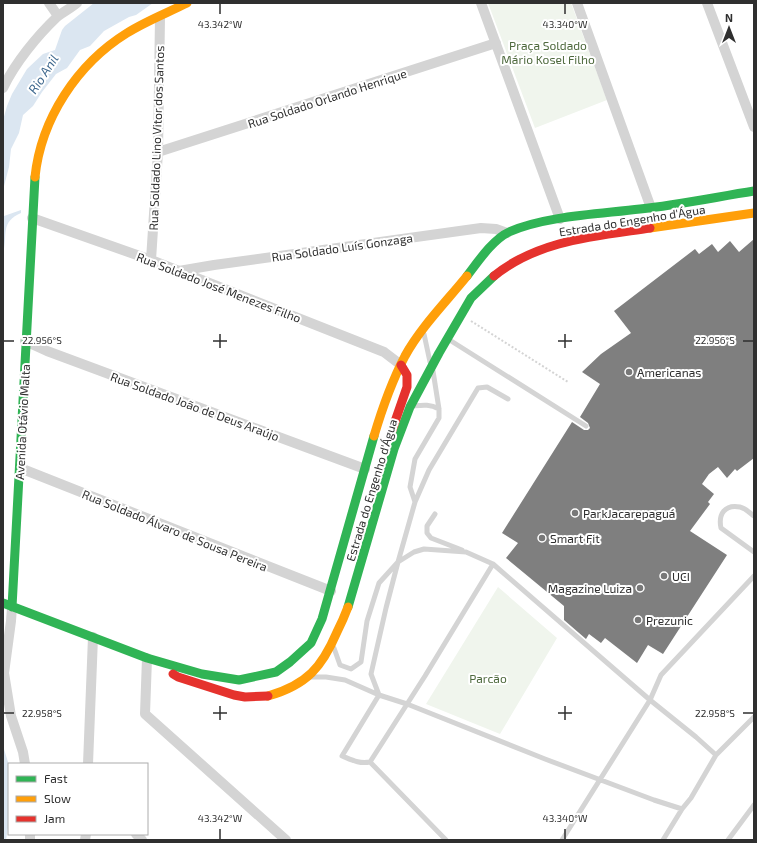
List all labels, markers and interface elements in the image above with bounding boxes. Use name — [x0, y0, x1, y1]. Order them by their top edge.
north arrow — [709, 8, 749, 48]
text: N — [725, 11, 733, 24]
text: 43.342°W — [198, 18, 243, 30]
text: 43.340°W — [543, 18, 588, 30]
park label: Praça Soldado Mário Kosel Filho — [501, 38, 595, 66]
street label: Rua Soldado Lino Vitor dos Santos — [146, 45, 166, 231]
water label: Rio Anil — [24, 51, 62, 97]
street label: Rua Soldado Orlando Henrique — [246, 66, 408, 130]
street label: Estrada do Engenho d'Água — [558, 202, 706, 238]
street label: Rua Soldado Luís Gonzaga — [270, 230, 414, 264]
street label: Rua Soldado José Menezes Filho — [135, 249, 303, 325]
text: 22.956°S — [22, 334, 62, 346]
text: 22.956°S — [695, 334, 735, 346]
street label: Avenida Otávio Malta — [12, 364, 32, 480]
place label: Americanas — [637, 365, 701, 379]
marker: Americanas — [624, 367, 634, 377]
street label: Rua Soldado João de Deus Araújo — [108, 369, 281, 444]
street label: Estrada do Engenho d'Água — [343, 417, 399, 563]
street label: Rua Soldado Álvaro de Sousa Pereira — [80, 486, 270, 574]
place label: ParkJacarepaguá — [583, 506, 675, 520]
marker: ParkJacarepaguá — [570, 508, 580, 518]
place label: Smart Fit — [550, 531, 600, 545]
marker: Smart Fit — [537, 533, 547, 543]
place label: UCI — [672, 569, 690, 583]
marker: UCI — [659, 571, 669, 581]
place label: Magazine Luiza — [548, 581, 632, 595]
marker: Magazine Luiza — [635, 583, 645, 593]
place label: Prezunic — [646, 613, 693, 627]
marker: Prezunic — [633, 615, 643, 625]
park label: Parcão — [469, 671, 507, 685]
text: 22.958°S — [22, 707, 62, 719]
text: 22.958°S — [695, 707, 735, 719]
legend — [8, 763, 148, 835]
text: Fast — [44, 771, 68, 785]
text: Slow — [44, 791, 71, 805]
text: Jam — [44, 811, 65, 825]
text: 43.342°W — [198, 812, 243, 824]
text: 43.340°W — [543, 812, 588, 824]

